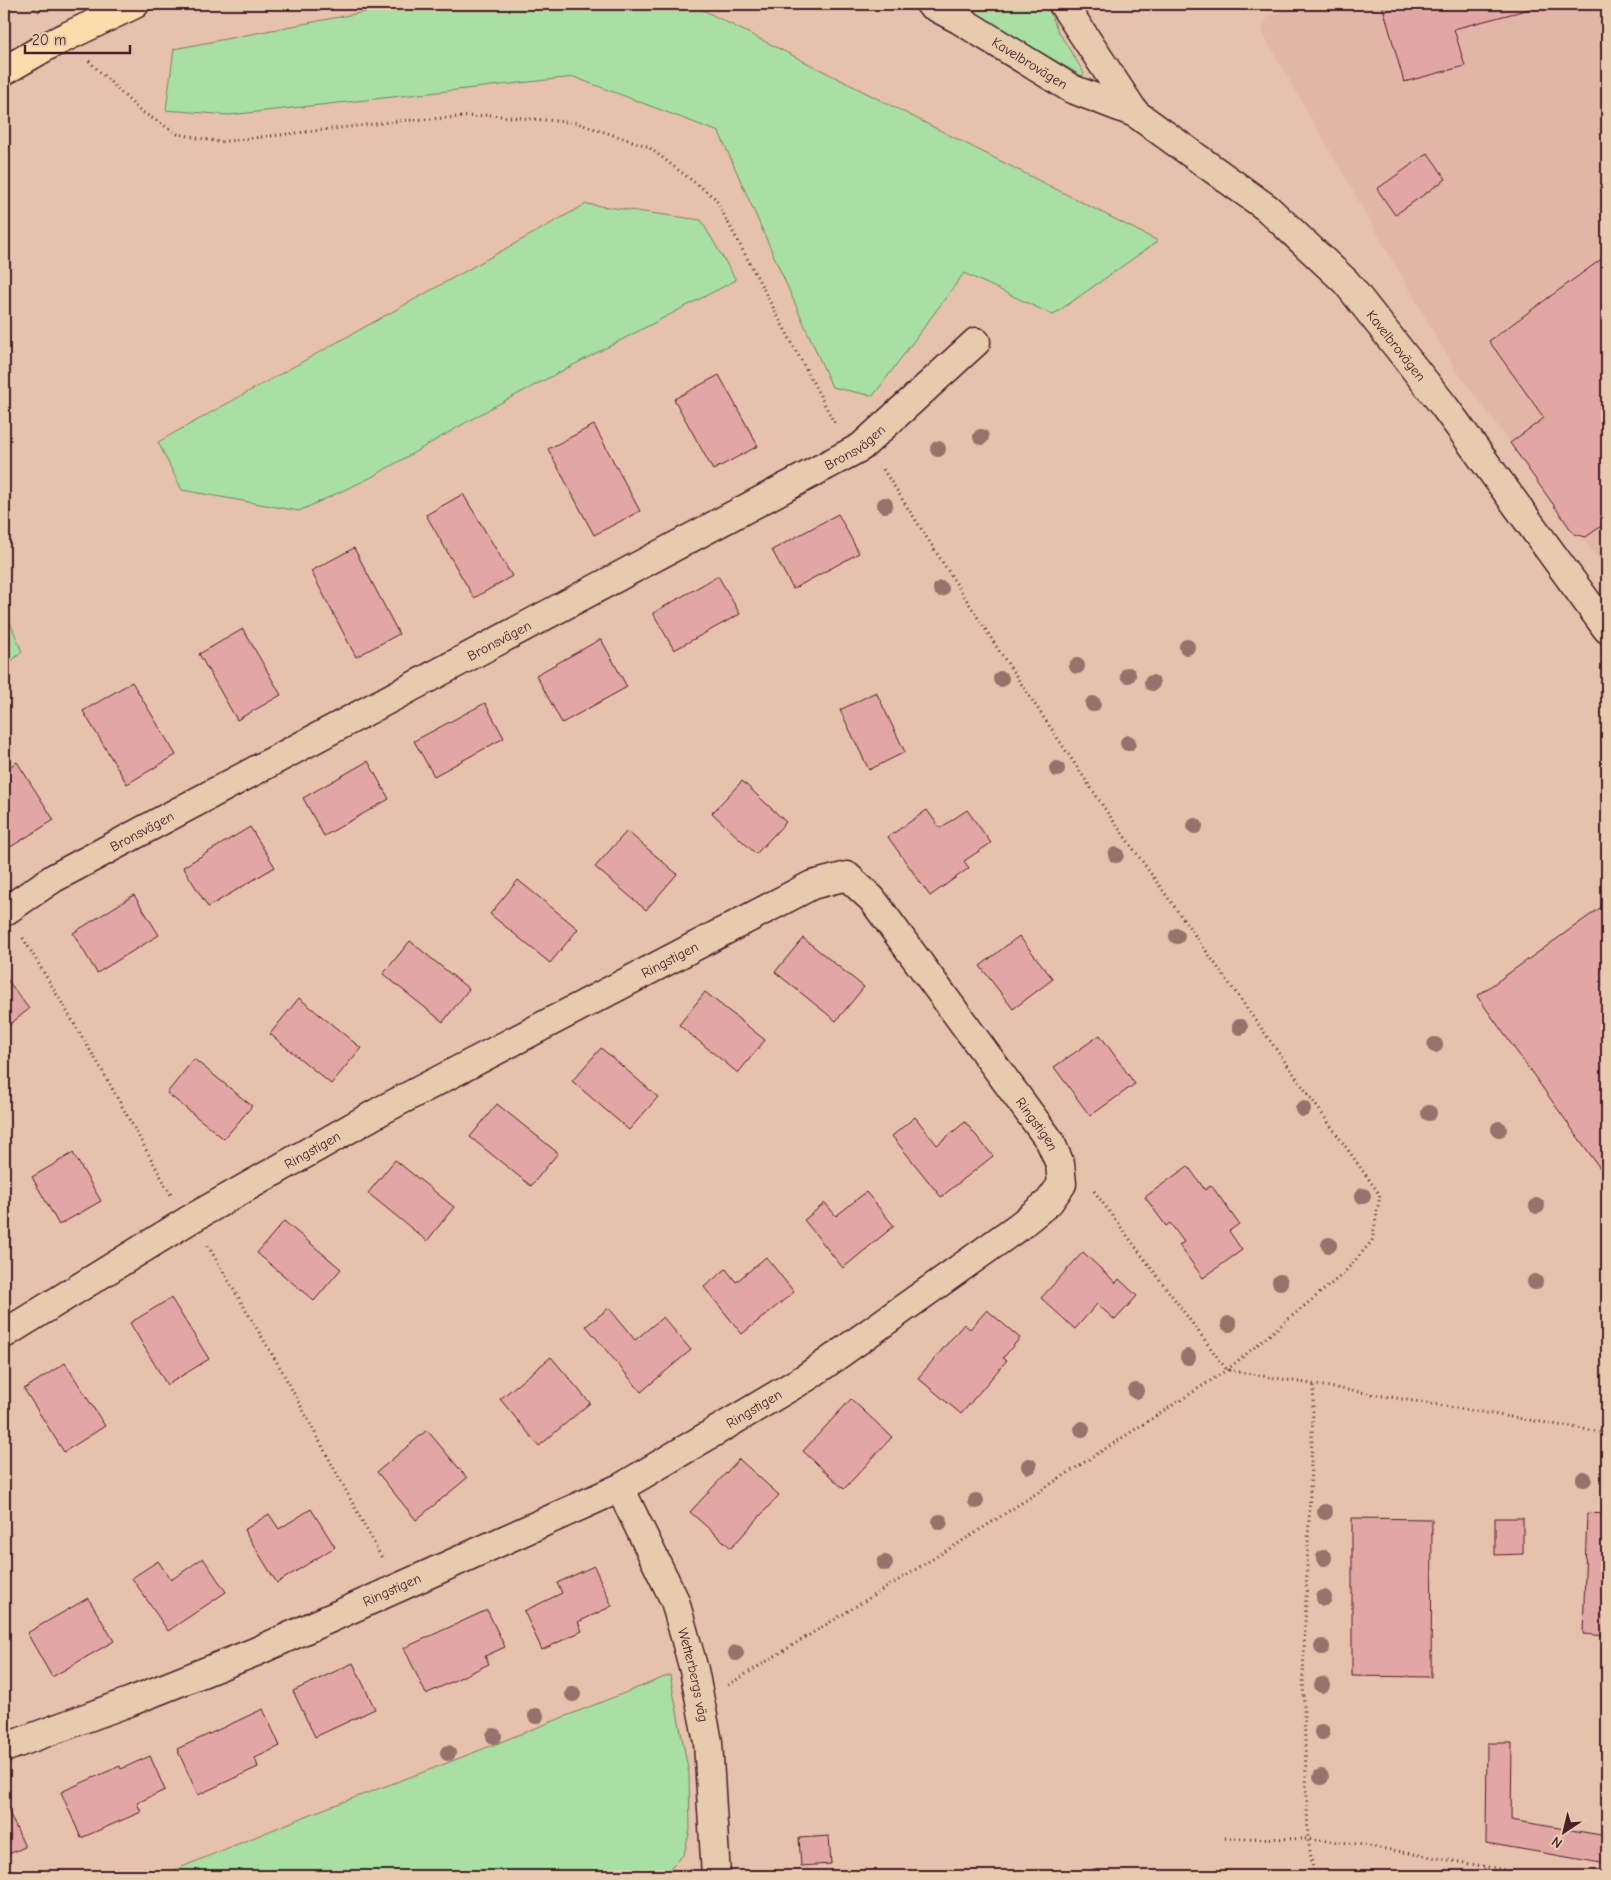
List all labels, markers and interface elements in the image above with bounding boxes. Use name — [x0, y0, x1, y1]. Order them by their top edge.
scale bar — [25, 22, 130, 54]
text: 20 m — [32, 31, 66, 49]
street label: Kavelbrovägen — [989, 33, 1071, 93]
street label: Kavelbrovägen — [1363, 307, 1430, 385]
street label: Bronsvägen — [821, 421, 889, 474]
street label: Bronsvägen — [464, 616, 534, 664]
street label: Bronsvägen — [107, 807, 177, 855]
street label: Ringstigen — [638, 938, 701, 981]
street label: Ringstigen — [1012, 1094, 1062, 1153]
street label: Ringstigen — [281, 1127, 343, 1173]
street label: Ringstigen — [723, 1386, 785, 1432]
street label: Ringstigen — [360, 1570, 424, 1610]
street label: Wetterbergs väg — [674, 1626, 712, 1724]
north arrow — [1538, 1808, 1588, 1858]
text: N — [1548, 1833, 1565, 1852]

